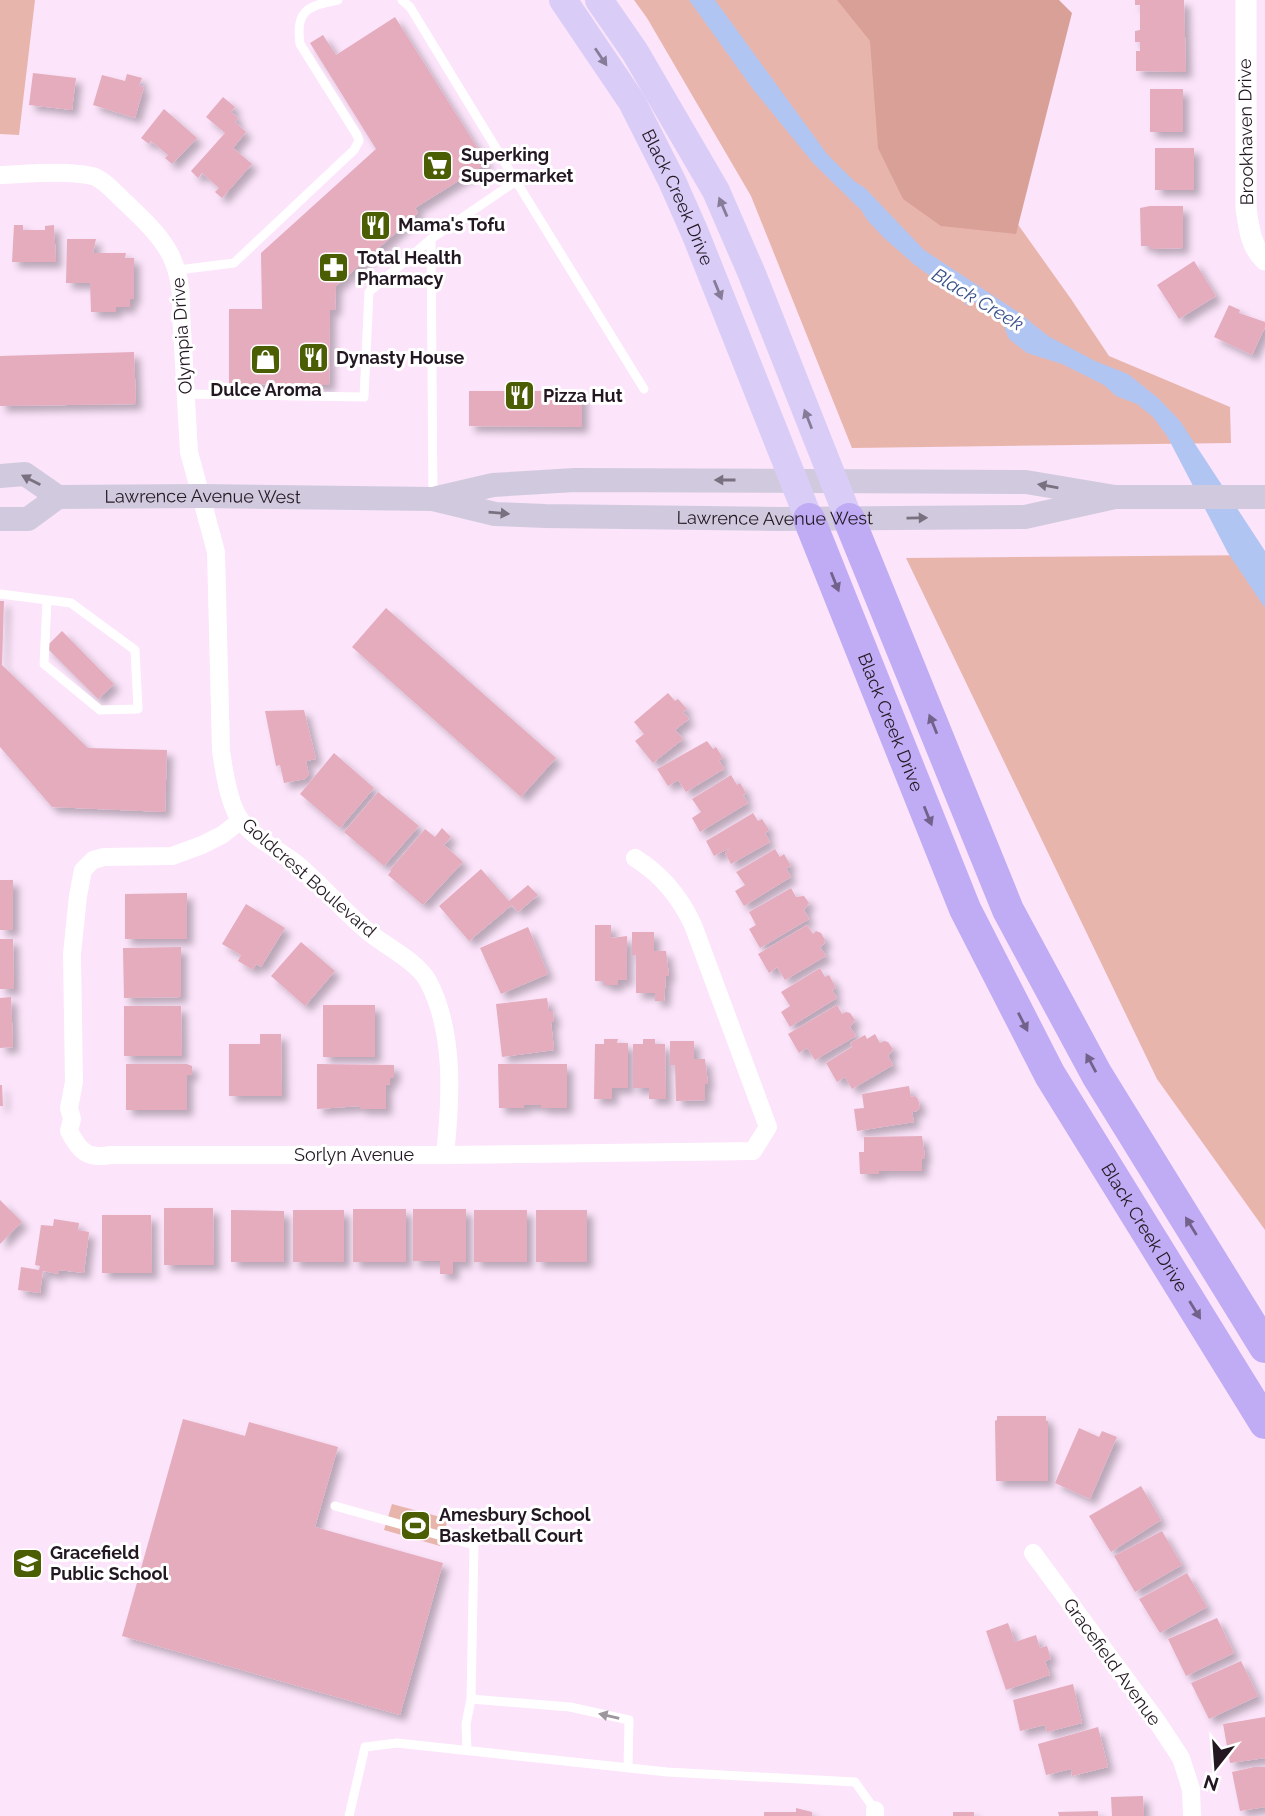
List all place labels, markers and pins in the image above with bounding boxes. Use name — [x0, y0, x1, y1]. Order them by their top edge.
place label: Superking Supermarket — [461, 144, 574, 186]
supermarket icon: Superking Supermarket — [421, 148, 455, 182]
restaurant icon: Mama's Tofu — [358, 208, 392, 242]
place label: Mama's Tofu — [398, 214, 505, 235]
place label: Total Health Pharmacy — [357, 247, 462, 289]
pharmacy icon: Total Health Pharmacy — [317, 251, 351, 285]
restaurant icon: Dynasty House — [296, 341, 330, 375]
shop icon: Dulce Aroma — [249, 343, 283, 377]
place label: Dynasty House — [336, 347, 465, 368]
place label: Dulce Aroma — [210, 379, 322, 400]
restaurant icon: Pizza Hut — [503, 379, 537, 413]
place label: Pizza Hut — [543, 385, 623, 406]
place label: Amesbury School Basketball Court — [439, 1504, 591, 1546]
sports icon: Amesbury School Basketball Court — [399, 1508, 433, 1542]
place label: Gracefield Public School — [50, 1542, 168, 1584]
school or university icon: Gracefield Public School — [10, 1546, 44, 1580]

